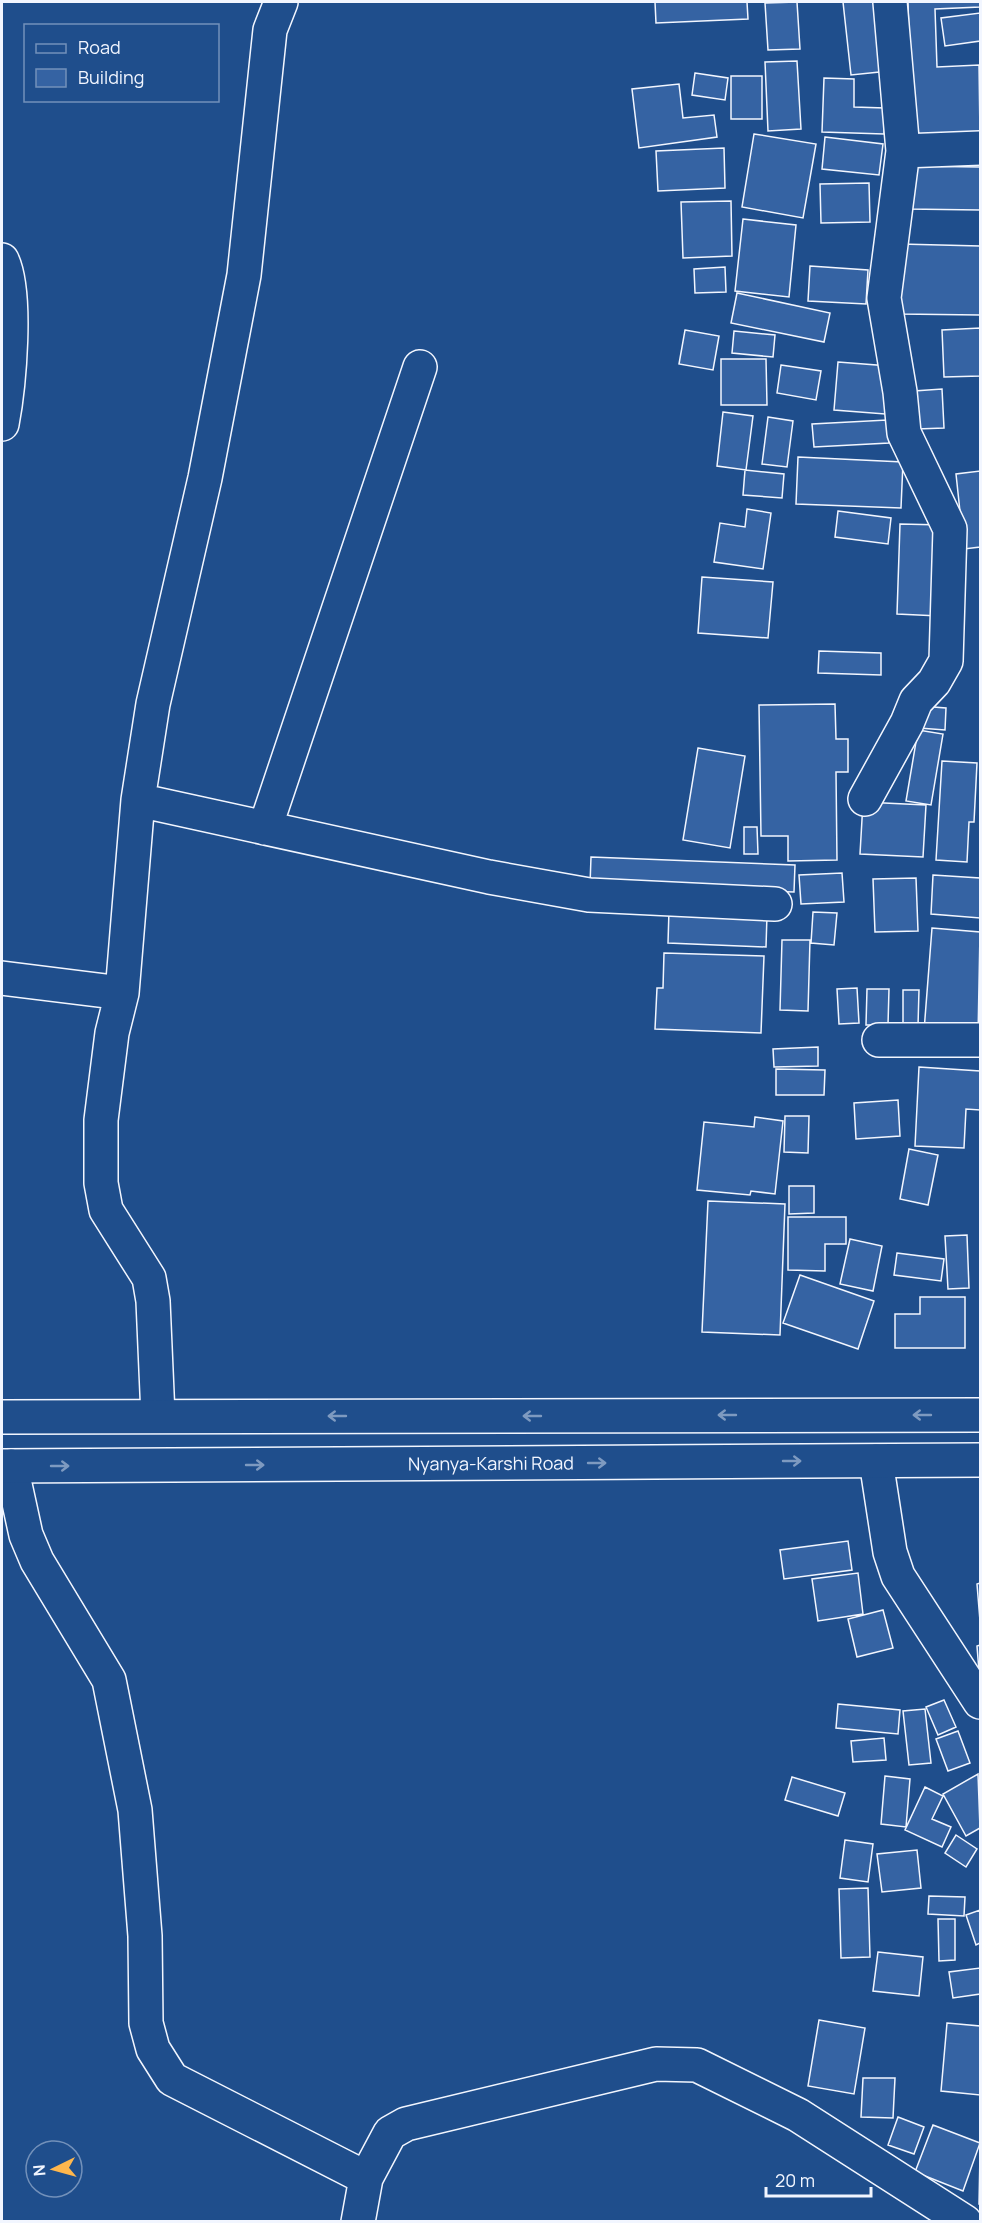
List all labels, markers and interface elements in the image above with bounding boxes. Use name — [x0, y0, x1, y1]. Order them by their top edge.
legend — [24, 24, 219, 102]
text: Road — [78, 35, 121, 59]
text: Building — [78, 65, 144, 89]
one-way arrow — [718, 1409, 738, 1421]
one-way arrow — [913, 1409, 933, 1421]
one-way arrow — [328, 1410, 348, 1422]
one-way arrow — [523, 1410, 543, 1422]
street label: Nyanya-Karshi Road — [408, 1450, 574, 1476]
one-way arrow — [781, 1455, 801, 1467]
one-way arrow — [586, 1457, 606, 1468]
one-way arrow — [244, 1459, 264, 1471]
one-way arrow — [49, 1460, 69, 1472]
north arrow — [24, 2139, 84, 2199]
scale bar — [766, 2160, 871, 2198]
text: N — [28, 2164, 51, 2177]
text: 20 m — [775, 2168, 815, 2192]

